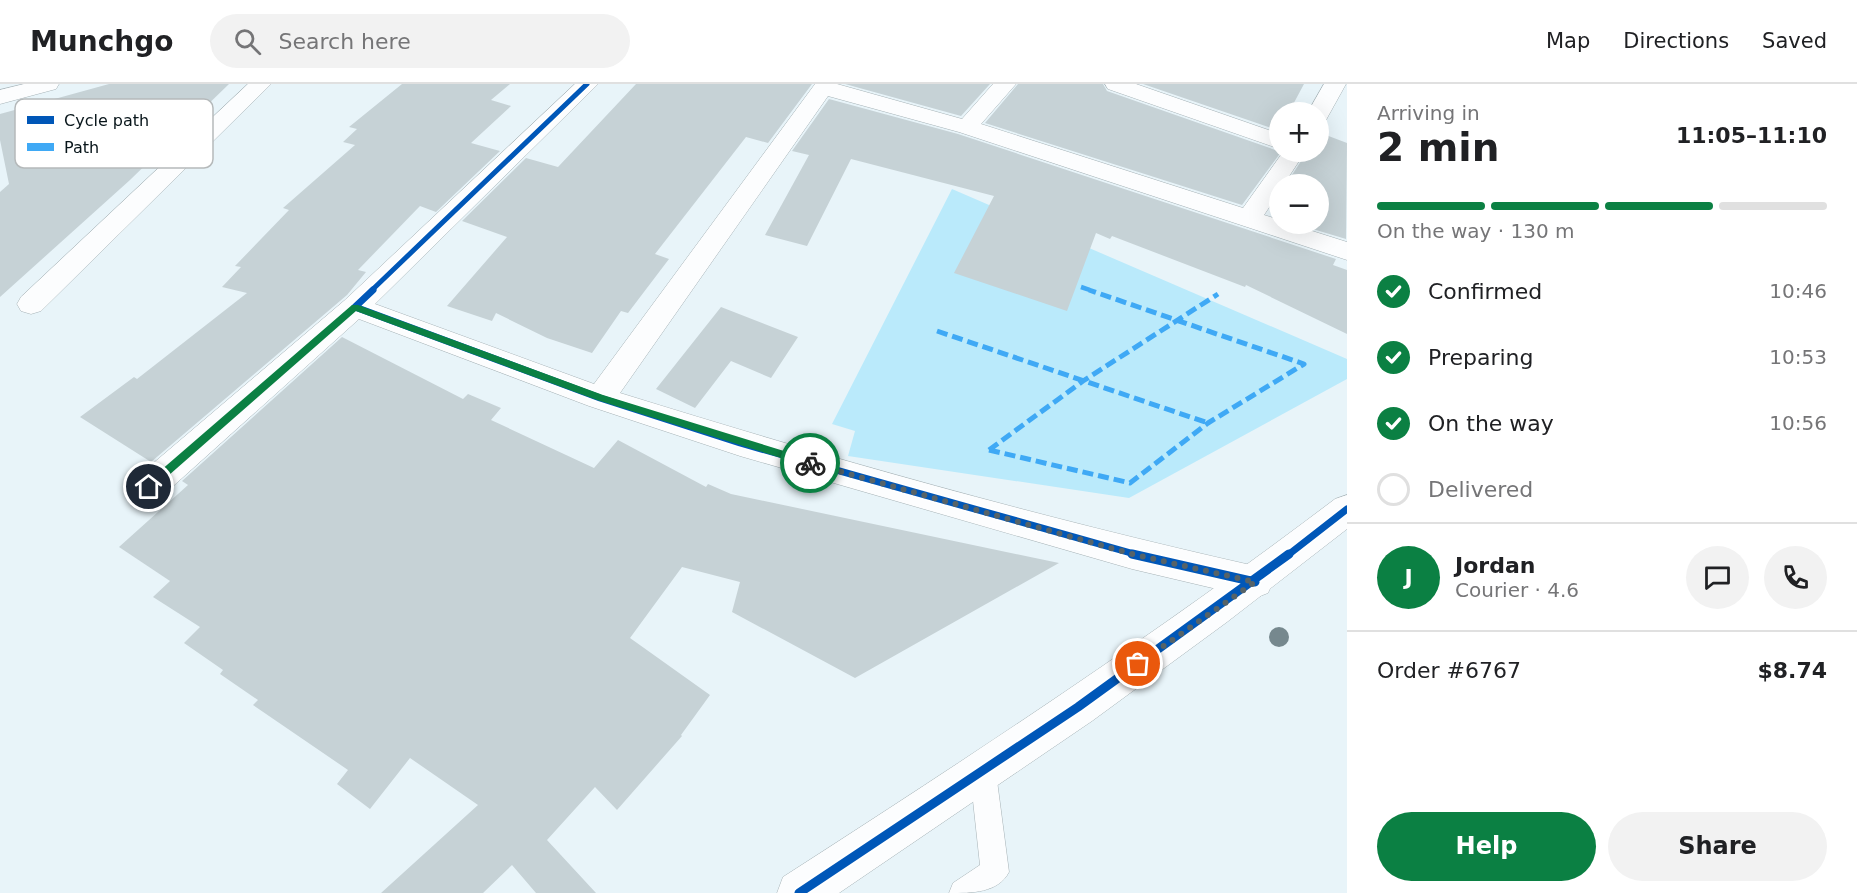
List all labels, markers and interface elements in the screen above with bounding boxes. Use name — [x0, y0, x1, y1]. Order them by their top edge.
search box — [210, 14, 630, 68]
text: Munchgo — [30, 25, 174, 58]
icon: search — [231, 25, 264, 58]
text: Search here — [279, 29, 411, 54]
text: Map — [1546, 29, 1590, 53]
text: Directions — [1623, 29, 1729, 53]
text: Saved — [1762, 29, 1827, 53]
legend — [15, 99, 213, 168]
text: Arriving in — [1377, 101, 1480, 125]
map controls — [1269, 102, 1329, 234]
button: + — [1269, 102, 1329, 162]
text: Cycle path — [64, 111, 149, 130]
text: 11:05–11:10 — [1676, 123, 1827, 148]
text: 2 min — [1377, 125, 1499, 170]
text: Path — [64, 138, 99, 157]
button: − — [1269, 174, 1329, 234]
text: On the way · 130 m — [1377, 219, 1575, 243]
icon: check — [1377, 275, 1410, 308]
text: Confirmed — [1428, 279, 1542, 304]
text: 10:46 — [1769, 279, 1827, 303]
icon: check — [1377, 341, 1410, 374]
text: Preparing — [1428, 345, 1534, 370]
text: 10:53 — [1769, 345, 1827, 369]
icon: check — [1377, 407, 1410, 440]
text: On the way — [1428, 411, 1554, 436]
text: 10:56 — [1769, 411, 1827, 435]
courier — [780, 433, 840, 493]
icon: bike — [794, 447, 827, 480]
pin — [123, 461, 174, 512]
icon: home — [132, 470, 165, 503]
text: Delivered — [1428, 477, 1533, 502]
button: chat — [1686, 546, 1749, 609]
button: phone — [1764, 546, 1827, 609]
text: Jordan — [1455, 553, 1535, 578]
text: J — [1404, 565, 1413, 590]
text: Courier · 4.6 — [1455, 578, 1579, 602]
pin — [1112, 638, 1163, 689]
icon: bag — [1121, 647, 1154, 680]
text: Order #6767 — [1377, 658, 1521, 683]
text: $8.74 — [1757, 658, 1827, 683]
button: Help — [1377, 812, 1596, 881]
button: Share — [1608, 812, 1827, 881]

